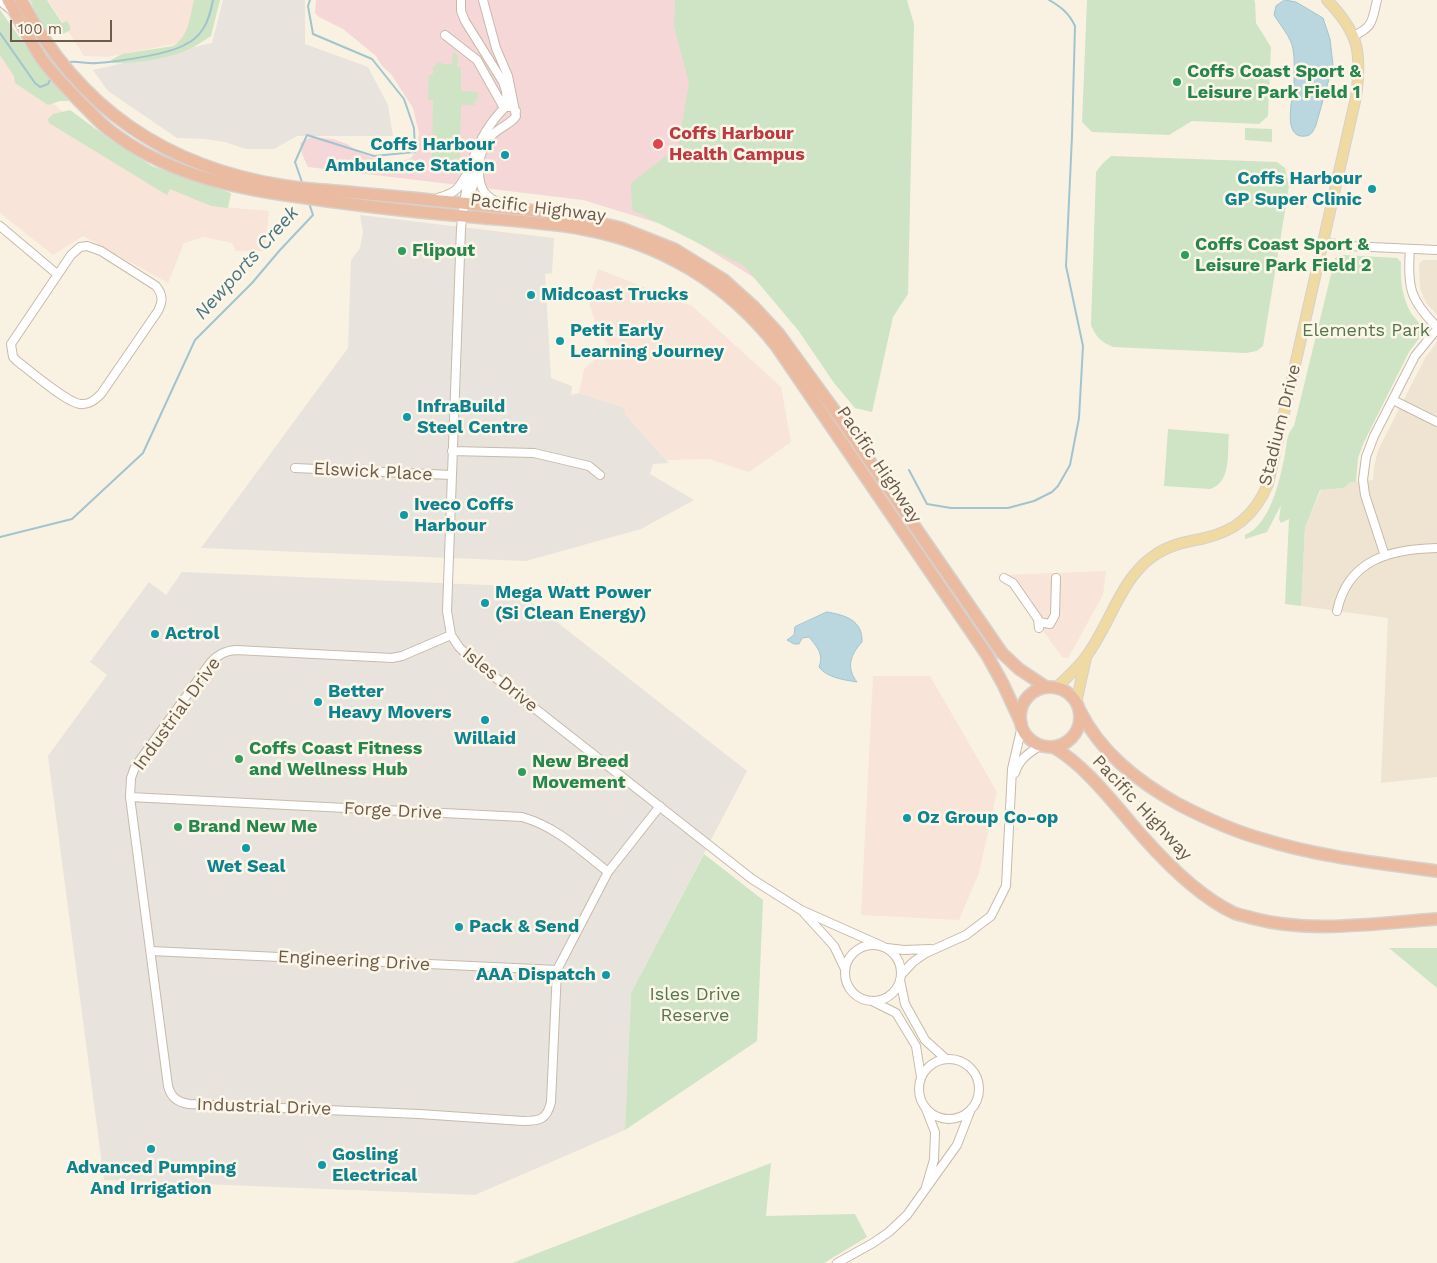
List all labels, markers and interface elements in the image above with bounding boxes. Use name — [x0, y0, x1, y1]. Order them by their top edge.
scale bar — [12, 10, 115, 42]
text: 100 m — [18, 20, 62, 38]
place label: Coffs Coast Sport & Leisure Park Field 1 — [1187, 61, 1361, 104]
marker: Coffs Coast Sport & Leisure Park Field 1 — [1171, 76, 1183, 88]
place label: Coffs Harbour Health Campus — [669, 123, 805, 166]
place label: Coffs Harbour Ambulance Station — [325, 134, 495, 176]
marker: Coffs Harbour Health Campus — [651, 137, 665, 151]
marker: Coffs Harbour Ambulance Station — [499, 149, 511, 161]
place label: Coffs Harbour GP Super Clinic — [1225, 168, 1362, 210]
marker: Coffs Harbour GP Super Clinic — [1366, 183, 1378, 195]
street label: Pacific Highway — [469, 189, 607, 227]
water label: Newports Creek — [190, 202, 304, 324]
place label: Coffs Coast Sport & Leisure Park Field 2 — [1195, 234, 1372, 276]
place label: Flipout — [412, 240, 475, 262]
marker: Flipout — [396, 245, 408, 257]
marker: Coffs Coast Sport & Leisure Park Field 2 — [1179, 249, 1191, 261]
place label: Midcoast Trucks — [541, 284, 688, 306]
marker: Midcoast Trucks — [525, 289, 537, 301]
place label: Petit Early Learning Journey — [570, 320, 724, 362]
park label: Elements Park — [1302, 320, 1430, 342]
marker: Petit Early Learning Journey — [554, 335, 566, 347]
street label: Stadium Drive — [1254, 362, 1306, 488]
place label: InfraBuild Steel Centre — [417, 396, 528, 438]
street label: Pacific Highway — [832, 402, 926, 528]
marker: InfraBuild Steel Centre — [401, 411, 413, 423]
street label: Elswick Place — [313, 458, 433, 486]
place label: Iveco Coffs Harbour — [414, 494, 513, 536]
marker: Iveco Coffs Harbour — [398, 509, 410, 521]
place label: Mega Watt Power (Si Clean Energy) — [495, 582, 651, 624]
marker: Mega Watt Power (Si Clean Energy) — [479, 597, 491, 609]
place label: Actrol — [165, 623, 219, 645]
marker: Actrol — [149, 628, 161, 640]
street label: Isles Drive — [458, 643, 542, 717]
street label: Industrial Drive — [129, 653, 225, 775]
place label: Better Heavy Movers — [328, 681, 452, 724]
marker: Better Heavy Movers — [312, 696, 324, 708]
marker: Willaid — [479, 714, 491, 726]
place label: Willaid — [454, 728, 516, 750]
place label: Coffs Coast Fitness and Wellness Hub — [249, 738, 422, 781]
place label: New Breed Movement — [532, 751, 629, 794]
street label: Pacific Highway — [1088, 751, 1196, 865]
marker: Coffs Coast Fitness and Wellness Hub — [233, 753, 245, 765]
marker: New Breed Movement — [516, 766, 528, 778]
street label: Forge Drive — [343, 798, 443, 824]
place label: Oz Group Co-op — [917, 807, 1058, 829]
marker: Oz Group Co-op — [901, 812, 913, 824]
place label: Brand New Me — [188, 816, 318, 838]
marker: Brand New Me — [172, 821, 184, 833]
marker: Wet Seal — [240, 842, 252, 854]
place label: Wet Seal — [207, 856, 285, 878]
place label: Pack & Send — [469, 916, 579, 938]
marker: Pack & Send — [453, 921, 465, 933]
street label: Engineering Drive — [277, 946, 431, 976]
place label: AAA Dispatch — [476, 964, 596, 986]
marker: AAA Dispatch — [600, 969, 612, 981]
park label: Isles Drive Reserve — [650, 984, 740, 1026]
street label: Industrial Drive — [196, 1094, 332, 1120]
marker: Advanced Pumping And Irrigation — [145, 1143, 157, 1155]
place label: Gosling Electrical — [332, 1144, 417, 1186]
place label: Advanced Pumping And Irrigation — [66, 1157, 236, 1200]
marker: Gosling Electrical — [316, 1159, 328, 1171]

